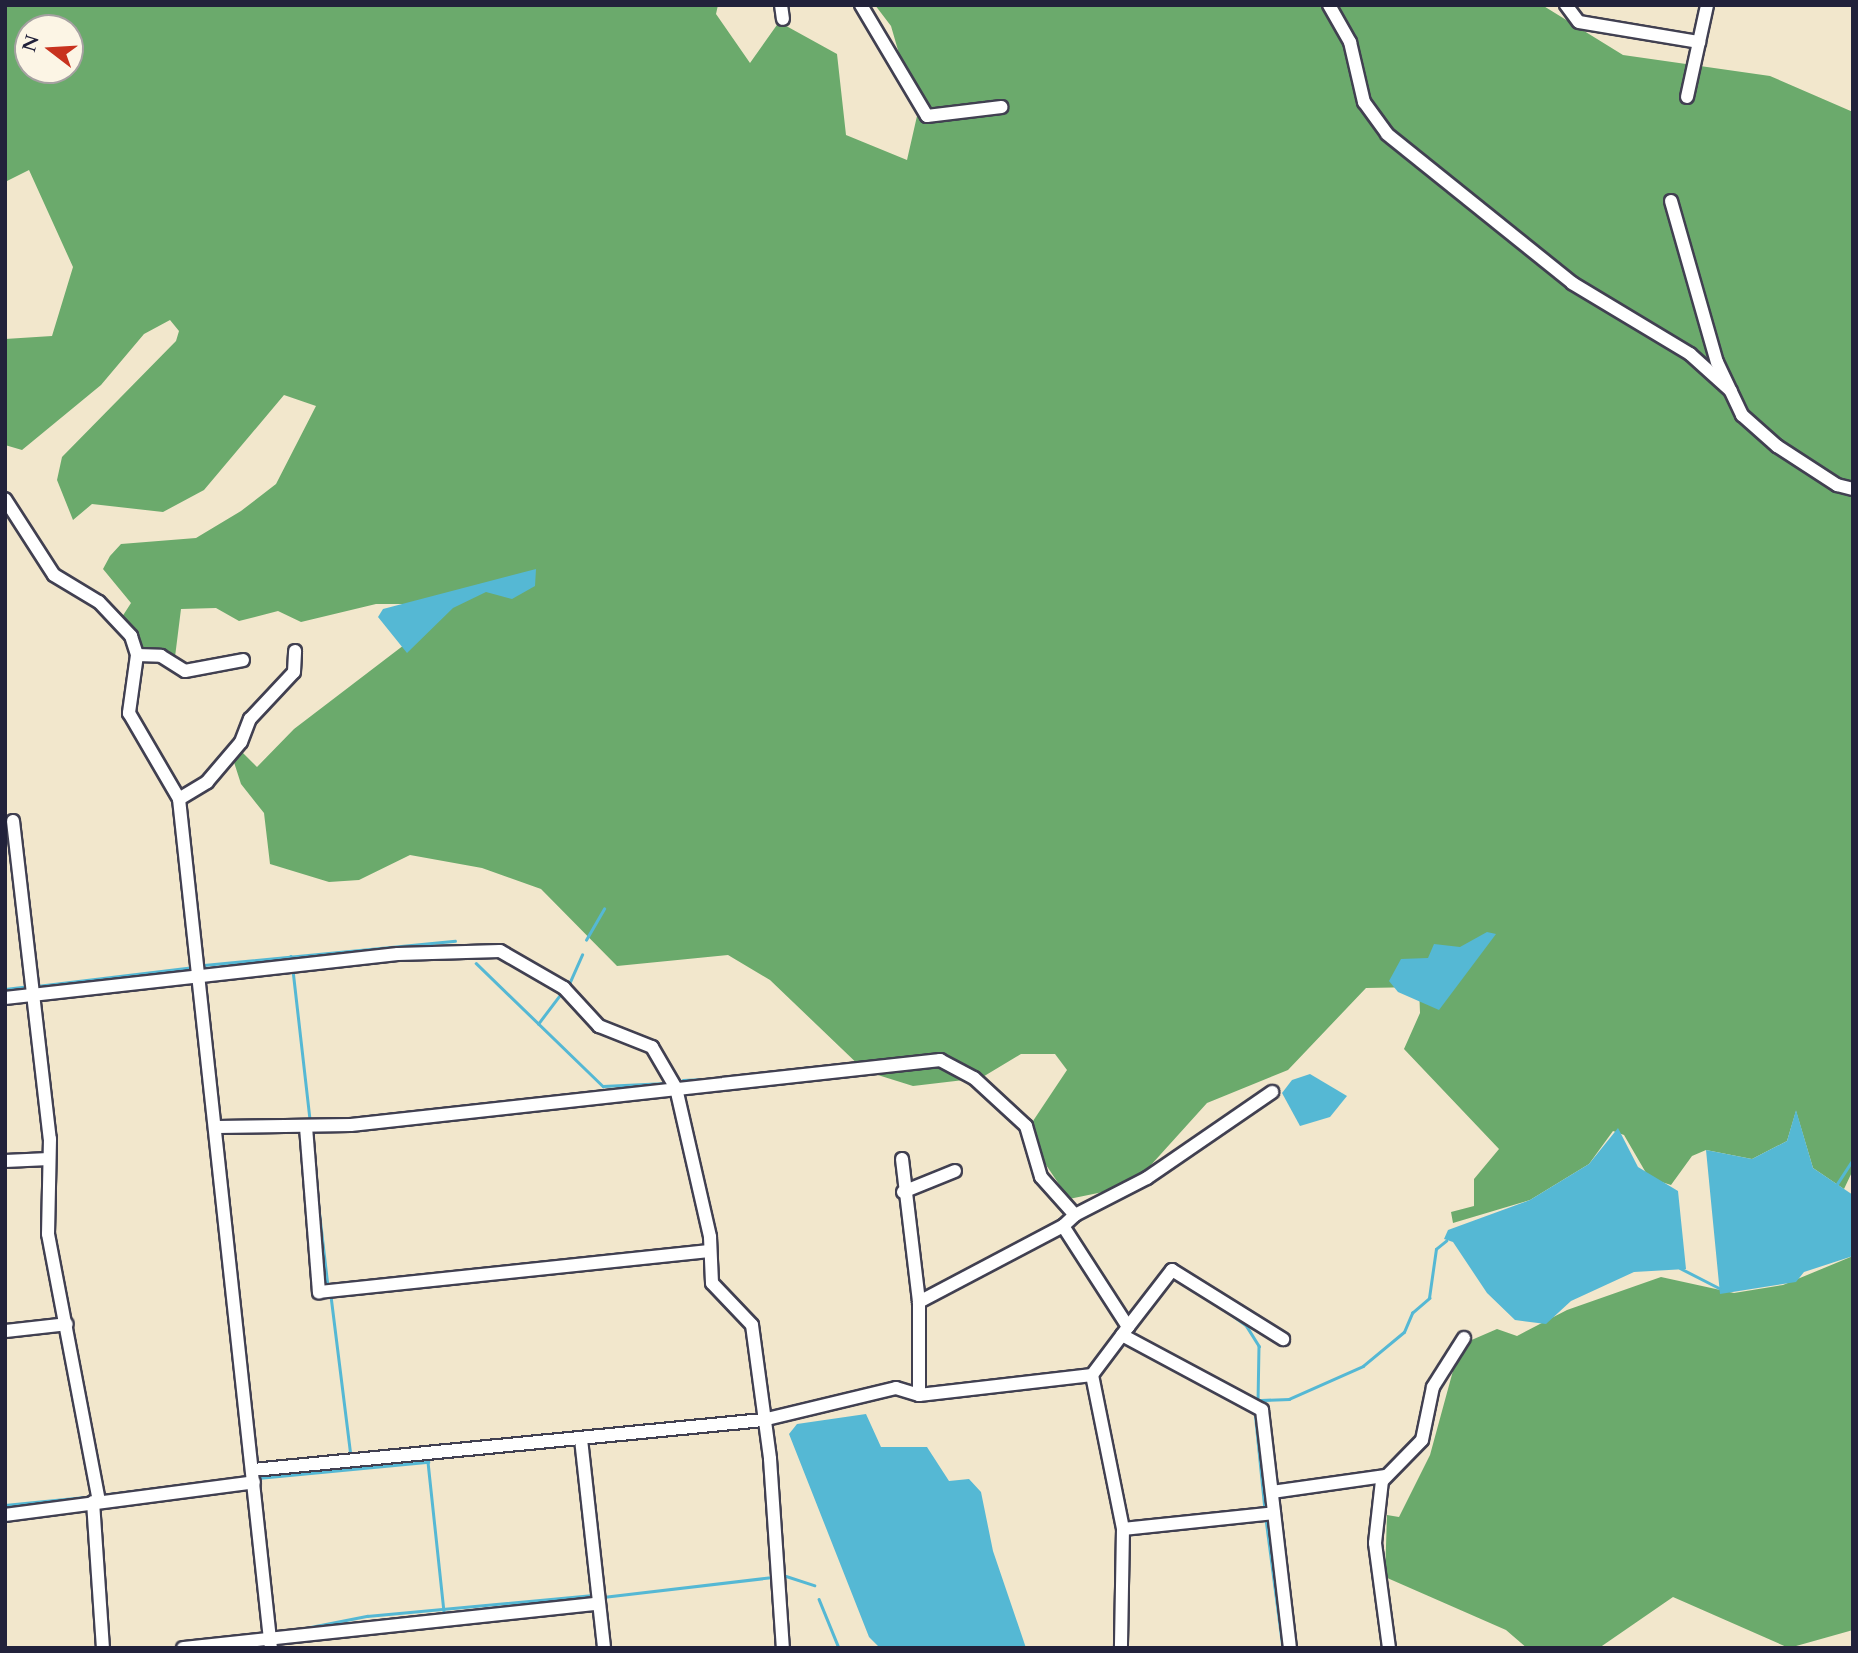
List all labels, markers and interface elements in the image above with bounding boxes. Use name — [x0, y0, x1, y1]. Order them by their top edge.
north arrow — [14, 14, 84, 84]
text: N — [16, 32, 46, 55]

